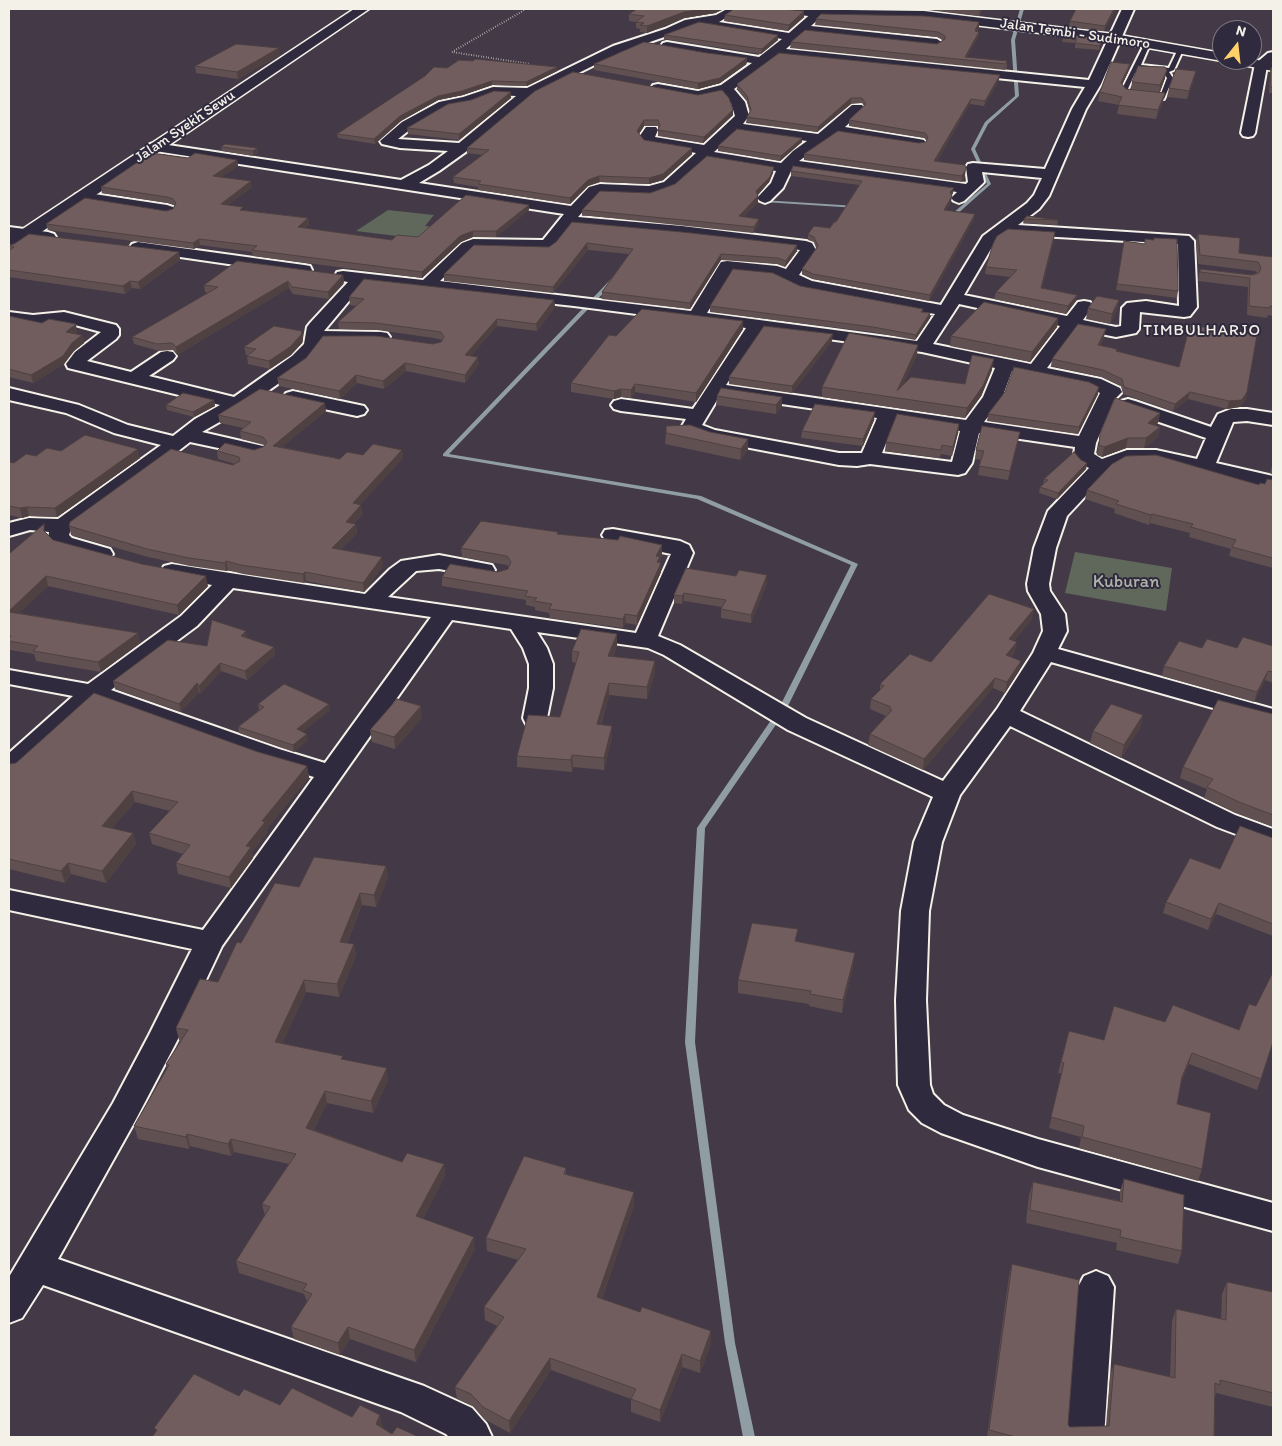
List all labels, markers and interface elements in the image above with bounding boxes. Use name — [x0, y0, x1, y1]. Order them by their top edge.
street label: Jalan Tembi - Sudimoro — [999, 15, 1151, 53]
north arrow — [1212, 20, 1262, 70]
text: N — [1234, 22, 1248, 41]
street label: Jalam Syekh Sewu — [131, 87, 239, 167]
district label: TIMBULHARJO — [1141, 321, 1263, 341]
park label: Kuburan — [1093, 571, 1159, 593]

